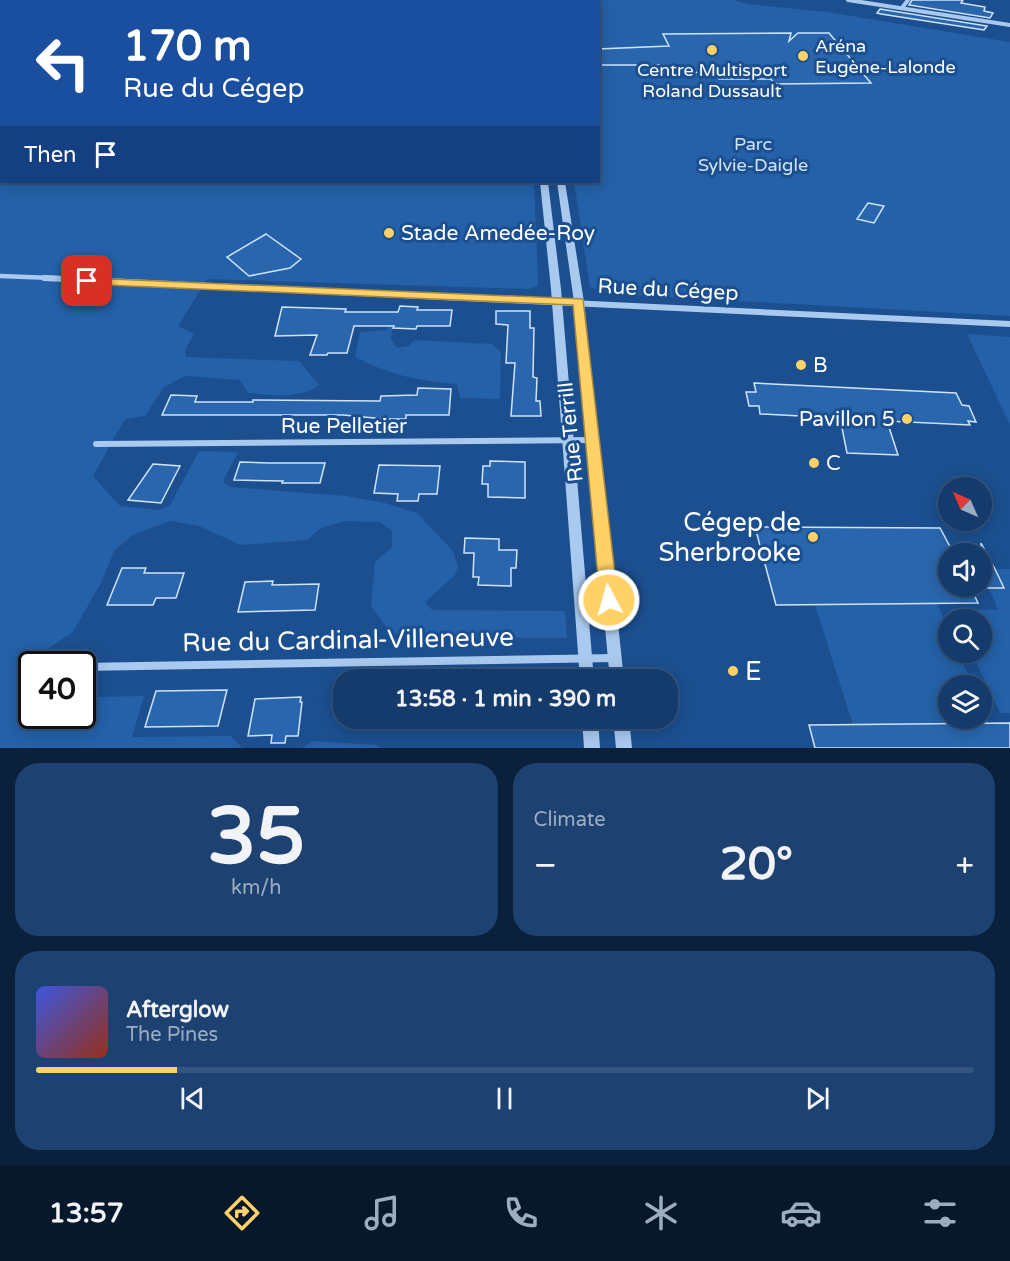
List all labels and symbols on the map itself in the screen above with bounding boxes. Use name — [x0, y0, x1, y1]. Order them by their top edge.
place label: Aréna Eugène-Lalonde — [815, 35, 956, 78]
marker: Centre Multisport Roland Dussault — [705, 43, 719, 57]
marker: Aréna Eugène-Lalonde — [796, 49, 810, 63]
place label: Centre Multisport Roland Dussault — [637, 59, 787, 102]
park label: Parc Sylvie-Daigle — [698, 133, 808, 176]
place label: Stade Amedée-Roy — [401, 221, 595, 246]
marker: Stade Amedée-Roy — [382, 226, 396, 240]
pin — [61, 255, 112, 306]
street label: Rue du Cégep — [597, 274, 739, 306]
place label: B — [813, 353, 828, 378]
marker: B — [794, 358, 808, 372]
street label: Rue Terrill — [553, 381, 589, 483]
place label: Pavillon 5 — [799, 407, 895, 432]
marker: Pavillon 5 — [900, 412, 914, 426]
street label: Rue Pelletier — [281, 414, 407, 439]
place label: C — [826, 451, 841, 476]
marker: C — [807, 456, 821, 470]
north arrow — [938, 477, 992, 531]
place label: Cégep de Sherbrooke — [658, 507, 801, 568]
marker: Cégep de Sherbrooke — [806, 530, 820, 544]
position arrow — [577, 568, 641, 632]
street label: Rue du Cardinal-Villeneuve — [182, 622, 514, 658]
speed limit sign: 40 — [18, 651, 96, 729]
place label: E — [745, 656, 762, 687]
marker: E — [726, 664, 740, 678]

